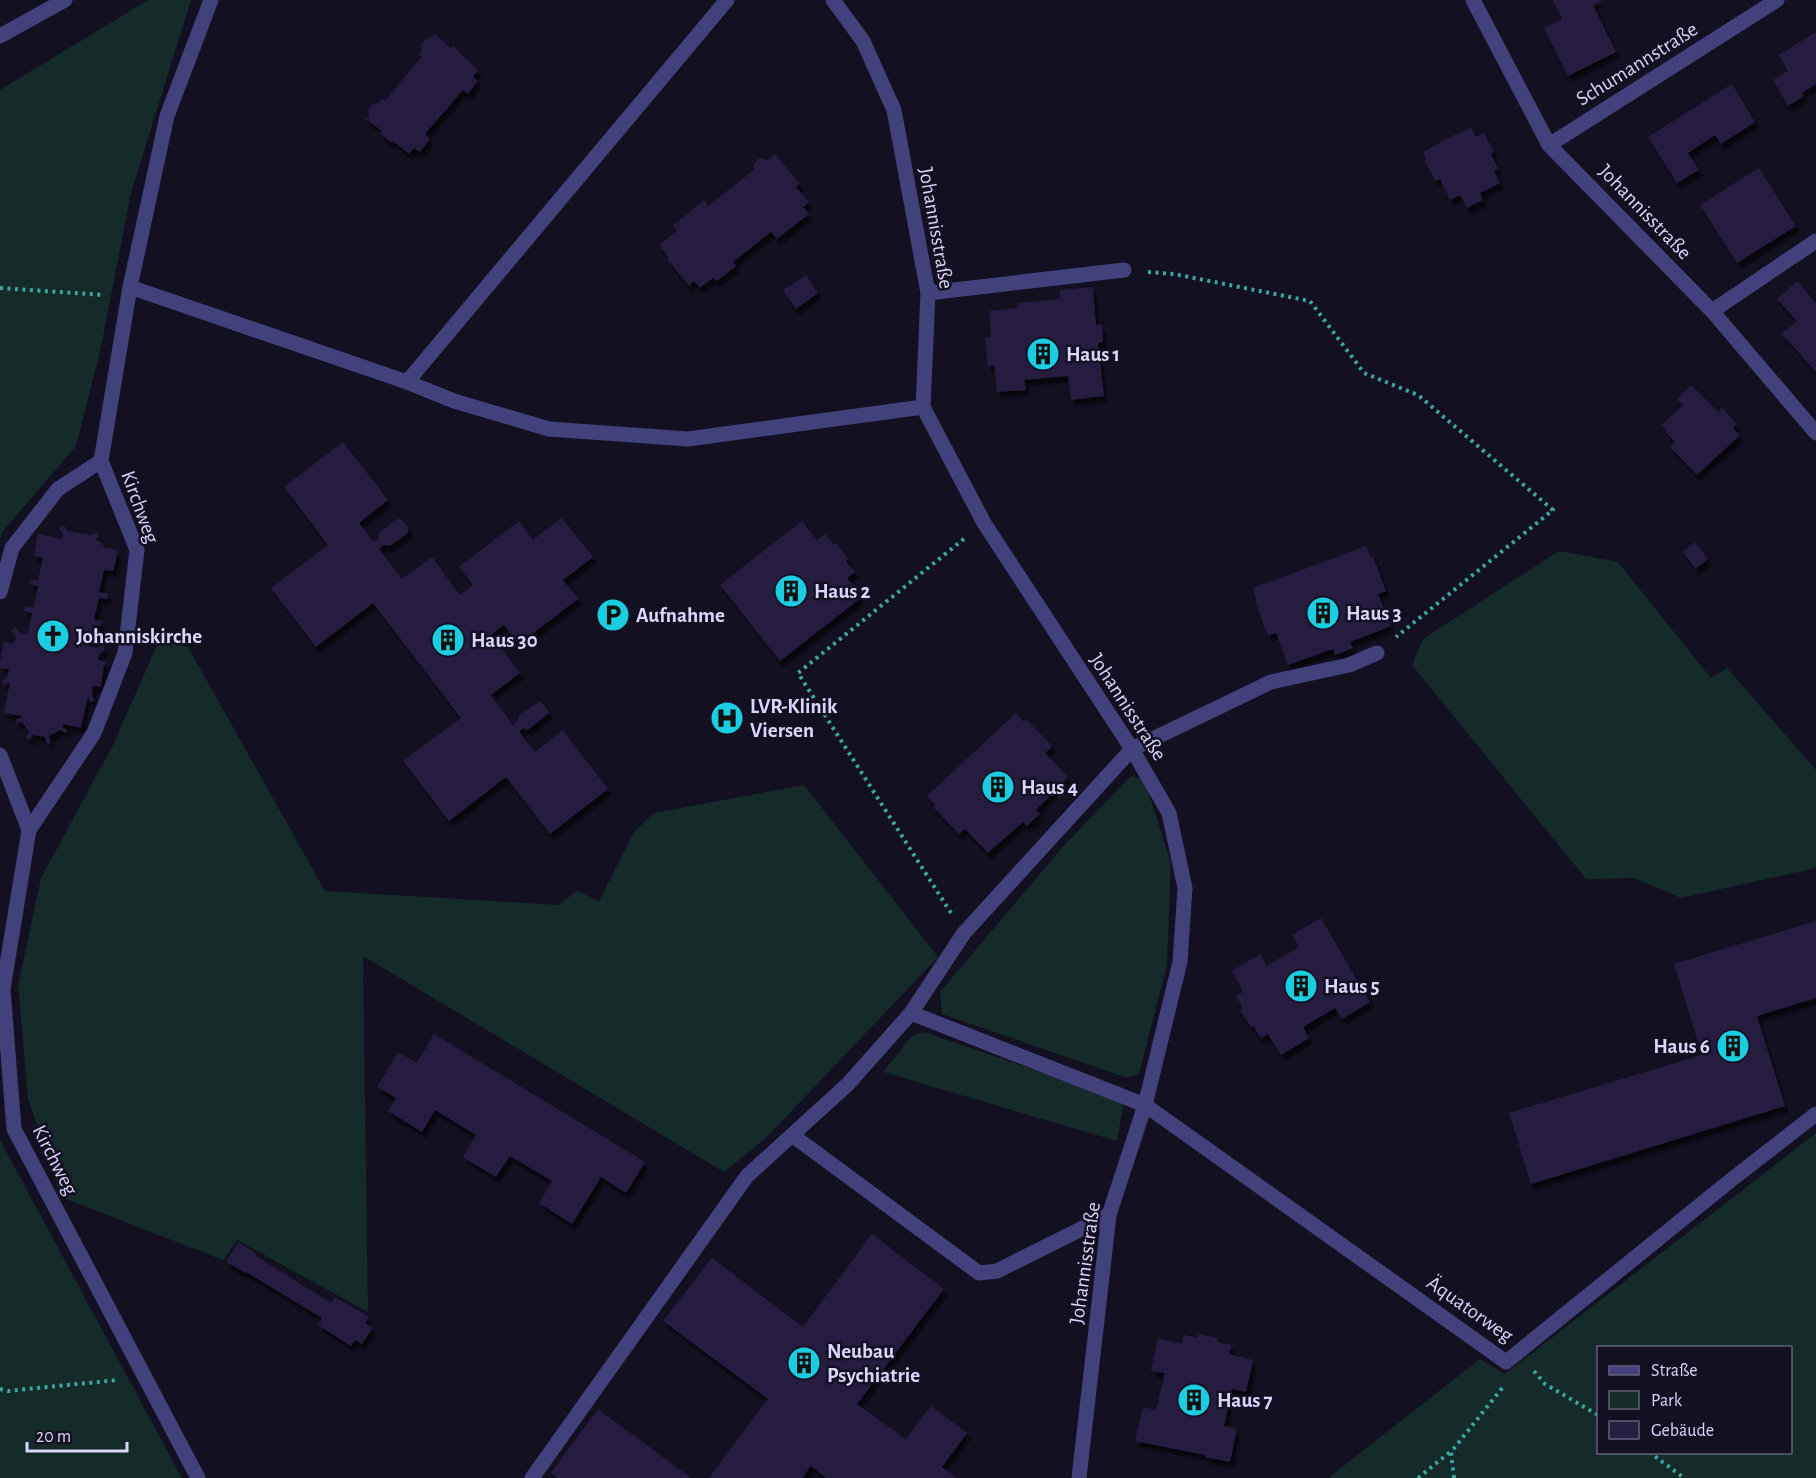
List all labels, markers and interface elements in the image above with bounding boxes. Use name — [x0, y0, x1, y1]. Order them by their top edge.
street label: Schumannstraße — [1573, 18, 1701, 110]
street label: Johannisstraße — [1595, 160, 1695, 264]
street label: Johannisstraße — [915, 166, 957, 290]
building icon: Haus 1 — [1025, 336, 1061, 372]
place label: Haus 1 — [1066, 344, 1120, 365]
street label: Kirchweg — [117, 468, 163, 547]
building icon: Haus 2 — [773, 573, 809, 609]
place label: Haus 2 — [814, 581, 871, 602]
building icon: Haus 3 — [1305, 595, 1341, 631]
parking icon: Aufnahme — [595, 597, 631, 633]
place label: Haus 3 — [1346, 603, 1402, 624]
place label: Aufnahme — [636, 605, 725, 626]
church icon: Johanniskirche — [35, 618, 71, 654]
building icon: Haus 30 — [430, 622, 466, 658]
place label: Johanniskirche — [76, 626, 202, 647]
place label: Haus 30 — [471, 630, 538, 651]
street label: Johannisstraße — [1086, 650, 1170, 764]
place label: LVR-Klinik Viersen — [750, 696, 838, 741]
hospital icon: LVR-Klinik Viersen — [709, 700, 745, 736]
building icon: Haus 4 — [980, 769, 1016, 805]
place label: Haus 4 — [1021, 777, 1078, 798]
building icon: Haus 5 — [1283, 968, 1319, 1004]
place label: Haus 5 — [1324, 976, 1380, 997]
building icon: Haus 6 — [1715, 1028, 1751, 1064]
place label: Haus 6 — [1653, 1036, 1710, 1057]
street label: Kirchweg — [29, 1122, 82, 1199]
street label: Johannisstraße — [1066, 1201, 1104, 1325]
street label: Äquatorweg — [1423, 1271, 1518, 1347]
place label: Neubau Psychiatrie — [827, 1341, 920, 1386]
building icon: Neubau Psychiatrie — [786, 1345, 822, 1381]
legend — [1597, 1346, 1792, 1454]
text: Straße — [1651, 1362, 1697, 1380]
building icon: Haus 7 — [1176, 1382, 1212, 1418]
place label: Haus 7 — [1217, 1390, 1273, 1411]
text: Park — [1651, 1392, 1683, 1410]
scale bar — [27, 1415, 128, 1453]
text: Gebäude — [1651, 1422, 1714, 1440]
text: 20 m — [36, 1428, 71, 1446]

